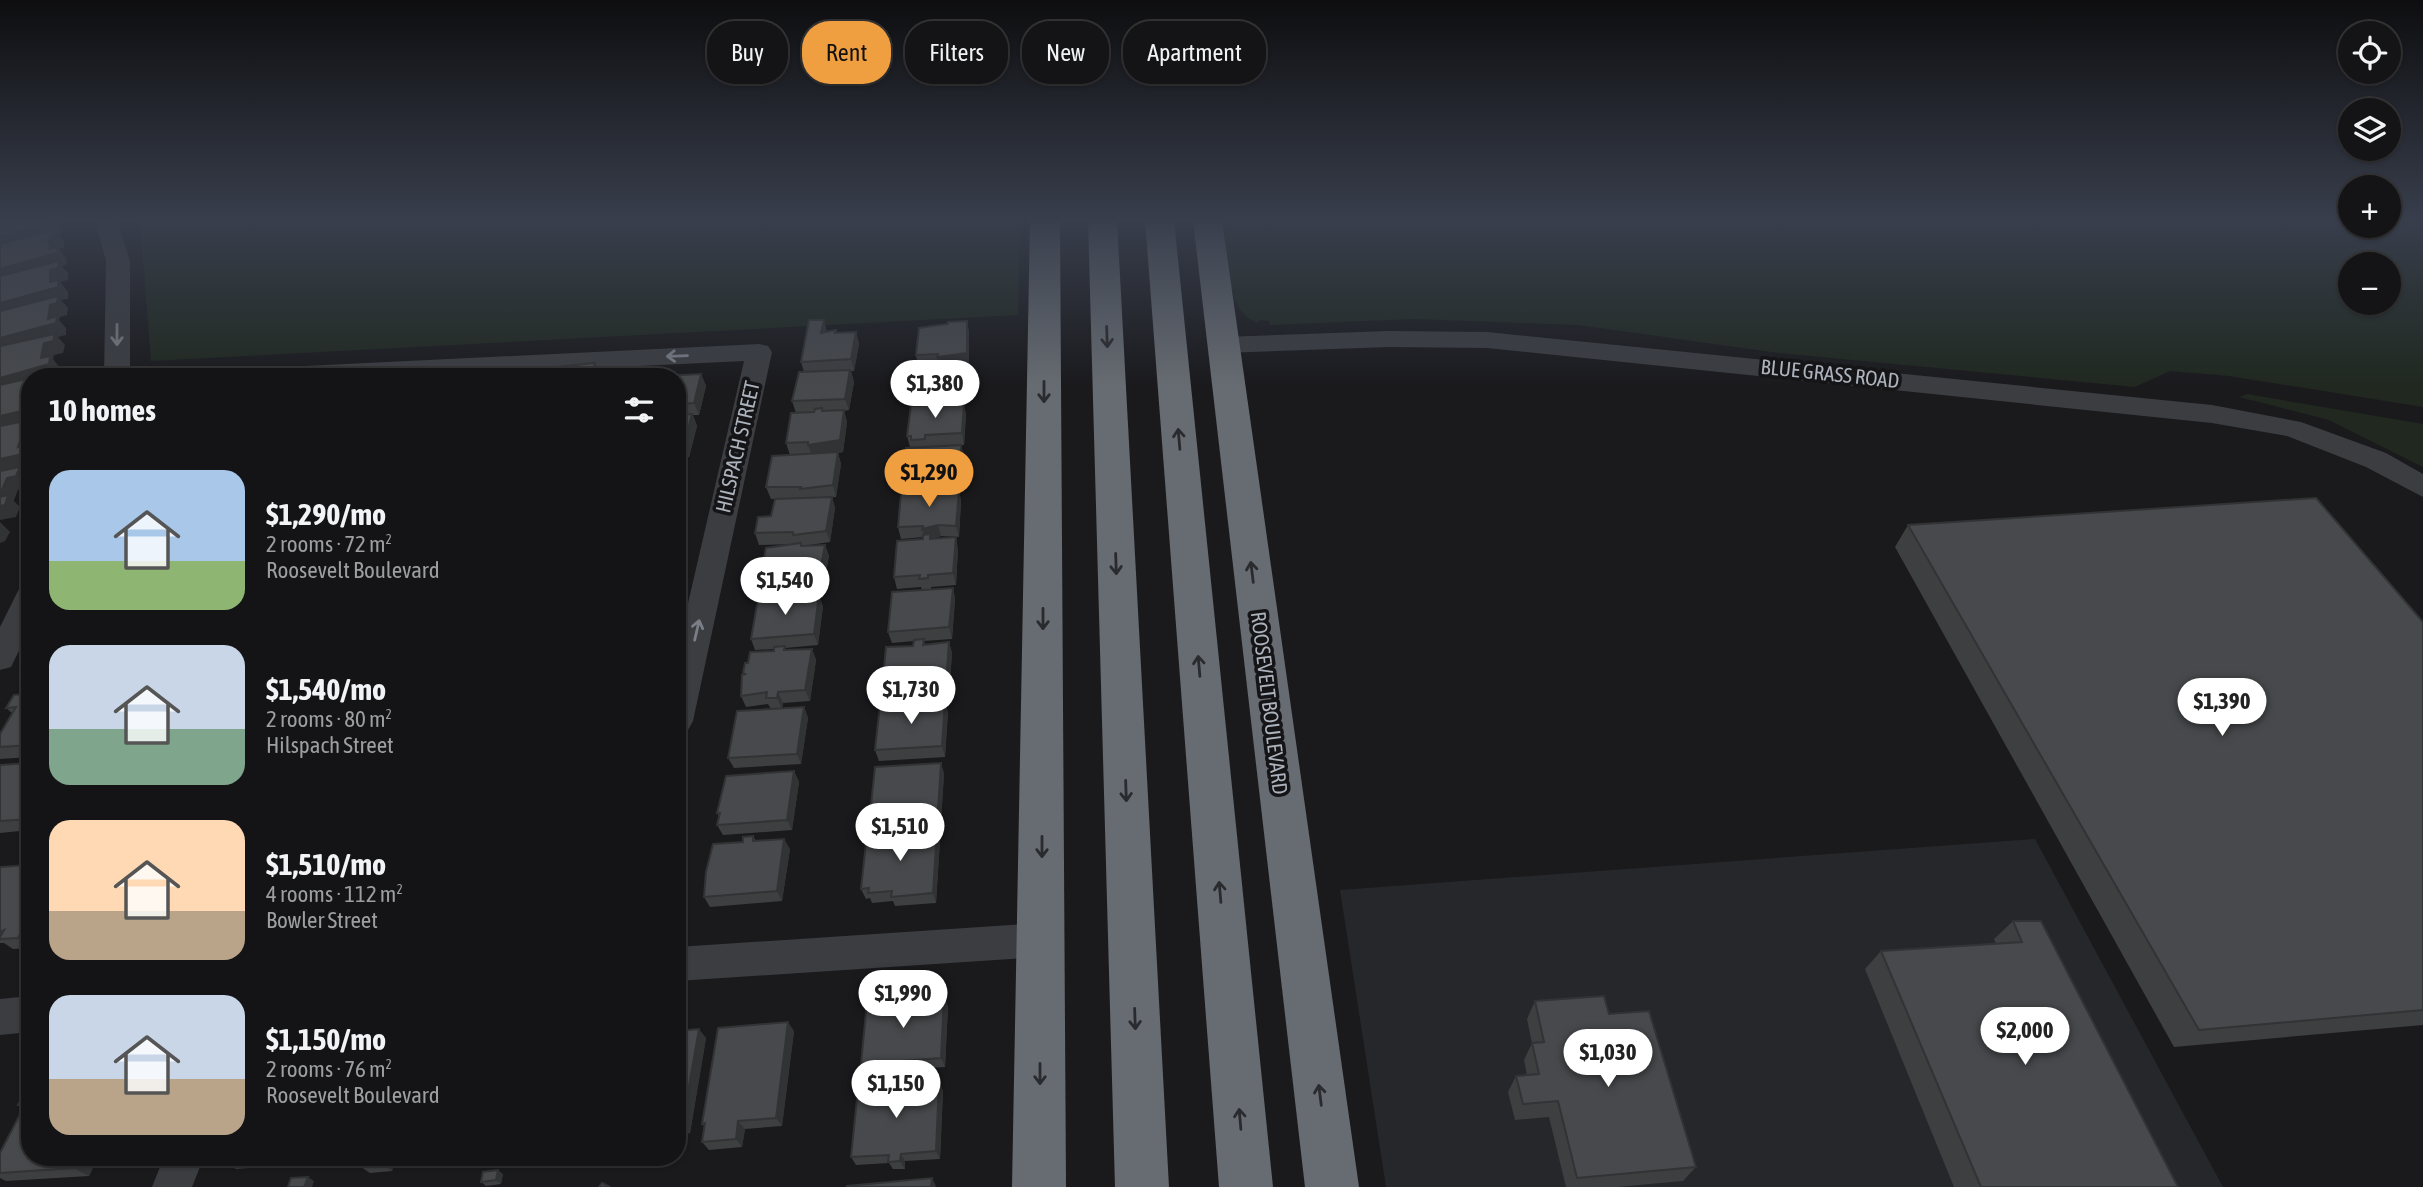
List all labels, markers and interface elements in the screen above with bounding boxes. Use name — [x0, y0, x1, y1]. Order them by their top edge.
chip: Buy — [707, 21, 788, 84]
chip: Rent — [802, 21, 891, 84]
chip: Filters — [905, 21, 1008, 84]
chip: New — [1022, 21, 1109, 84]
chip: Apartment — [1123, 21, 1266, 84]
map controls — [2338, 21, 2401, 315]
button: locate — [2338, 21, 2401, 84]
button: layers — [2338, 98, 2401, 161]
button: + — [2338, 175, 2401, 238]
button: − — [2338, 252, 2401, 315]
one-way arrow — [110, 323, 124, 346]
one-way arrow — [1100, 325, 1113, 348]
one-way arrow — [665, 349, 688, 362]
street label: BLUE GRASS ROAD — [1760, 354, 1901, 392]
pin: $1,380 — [878, 360, 992, 420]
text: $1,380 — [907, 370, 964, 396]
street label: HILSPACH STREET — [710, 379, 764, 515]
one-way arrow — [1037, 380, 1051, 403]
icon: filters — [620, 391, 658, 429]
text: 10 homes — [49, 393, 156, 427]
one-way arrow — [1172, 428, 1185, 451]
pin: $1,290 — [872, 449, 986, 509]
text: $1,290 — [901, 459, 958, 485]
text: $1,290/mo — [266, 497, 386, 531]
icon: home — [105, 498, 189, 582]
text: 2 rooms · 72 m² — [266, 531, 392, 557]
one-way arrow — [1110, 552, 1123, 575]
text: Roosevelt Boulevard — [266, 557, 440, 583]
pin: $1,540 — [728, 558, 842, 617]
one-way arrow — [1246, 561, 1259, 584]
text: $1,540 — [757, 567, 814, 593]
one-way arrow — [1036, 607, 1050, 630]
street label: ROOSEVELT BOULEVARD — [1247, 610, 1293, 796]
one-way arrow — [691, 619, 705, 642]
one-way arrow — [1192, 655, 1205, 678]
pin: $1,730 — [854, 666, 968, 726]
text: $1,540/mo — [266, 672, 386, 706]
icon: home — [105, 673, 189, 757]
text: $1,730 — [883, 676, 940, 702]
pin: $1,390 — [2165, 678, 2279, 738]
text: $1,390 — [2194, 688, 2251, 714]
text: 2 rooms · 80 m² — [266, 706, 392, 732]
text: Hilspach Street — [266, 732, 394, 758]
one-way arrow — [1119, 780, 1132, 803]
pin: $1,510 — [843, 804, 957, 863]
text: $1,510 — [872, 813, 929, 839]
one-way arrow — [1035, 835, 1048, 858]
text: $1,510/mo — [266, 847, 386, 881]
icon: home — [105, 848, 189, 932]
text: 4 rooms · 112 m² — [266, 881, 403, 907]
one-way arrow — [1213, 882, 1226, 904]
text: Bowler Street — [266, 907, 378, 933]
pin: $1,990 — [846, 970, 960, 1030]
text: $1,990 — [875, 980, 932, 1006]
one-way arrow — [1128, 1007, 1141, 1030]
pin: $2,000 — [1968, 1007, 2082, 1067]
text: $2,000 — [1997, 1017, 2054, 1043]
text: $1,150/mo — [266, 1022, 386, 1056]
icon: home — [105, 1023, 189, 1107]
pin: $1,030 — [1551, 1030, 1665, 1089]
text: $1,030 — [1580, 1039, 1637, 1065]
text: 2 rooms · 76 m² — [266, 1056, 392, 1082]
pin: $1,150 — [839, 1060, 953, 1120]
one-way arrow — [1033, 1062, 1047, 1085]
text: $1,150 — [868, 1070, 925, 1096]
text: Roosevelt Boulevard — [266, 1082, 440, 1108]
one-way arrow — [1313, 1084, 1326, 1107]
one-way arrow — [1233, 1108, 1246, 1131]

